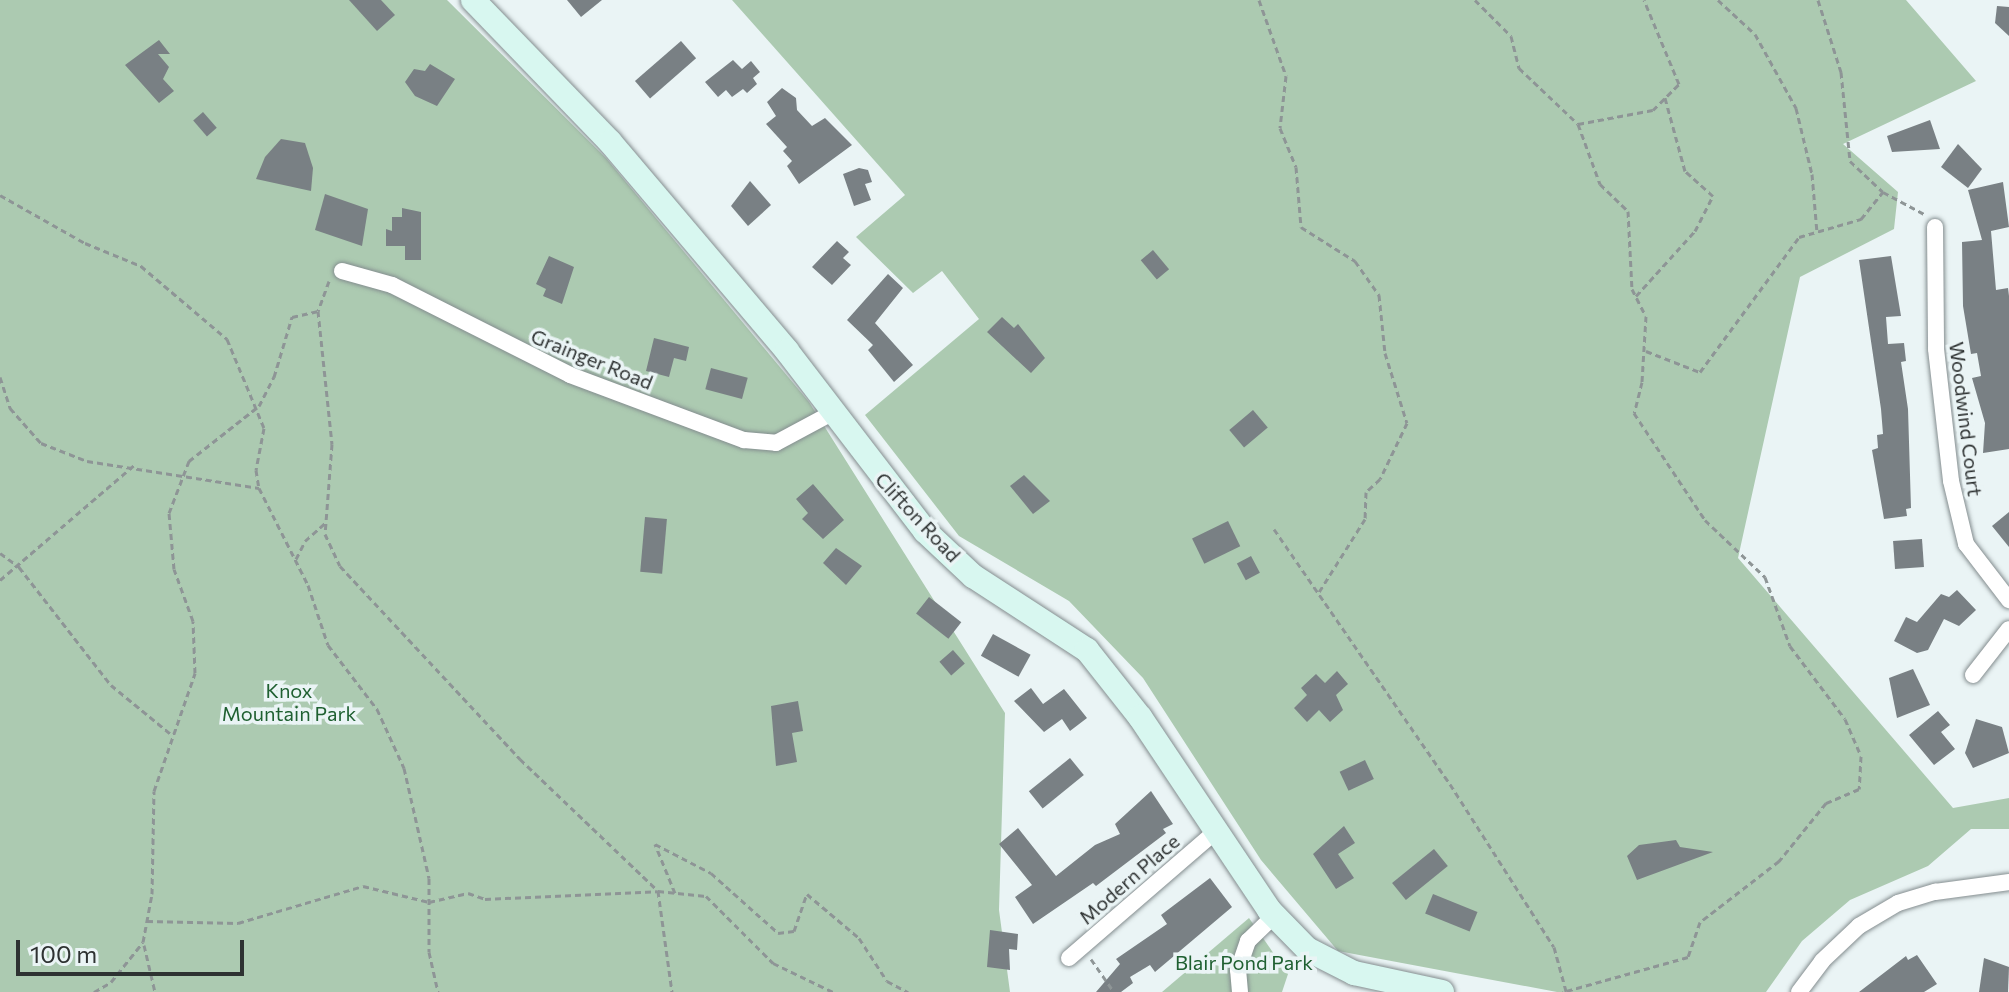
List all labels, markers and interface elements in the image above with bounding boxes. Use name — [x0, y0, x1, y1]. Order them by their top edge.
street label: Grainger Road — [528, 324, 656, 394]
street label: Woodwind Court — [1945, 340, 1987, 498]
street label: Clifton Road — [870, 467, 966, 567]
park label: Knox Mountain Park — [222, 679, 356, 726]
street label: Modern Place — [1074, 829, 1184, 929]
scale bar — [20, 924, 248, 974]
text: 100 m — [30, 939, 97, 968]
park label: Blair Pond Park — [1175, 950, 1313, 974]

